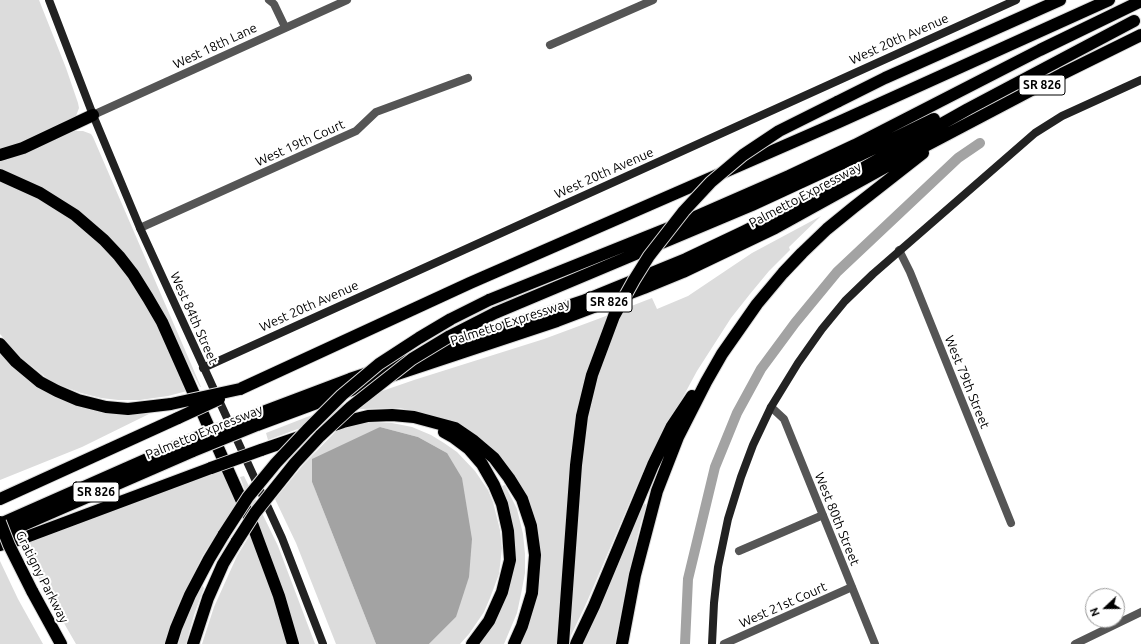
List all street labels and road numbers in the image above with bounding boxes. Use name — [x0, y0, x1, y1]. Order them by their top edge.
street label: West 20th Avenue — [847, 10, 951, 68]
street label: West 18th Lane — [171, 20, 259, 72]
road number: SR 826 — [1019, 75, 1065, 95]
street label: West 19th Court — [253, 116, 347, 170]
street label: West 20th Avenue — [552, 144, 656, 202]
street label: Palmetto Expressway — [746, 159, 864, 231]
street label: West 84th Street — [167, 270, 221, 366]
street label: West 20th Avenue — [257, 277, 361, 335]
road number: SR 826 — [586, 292, 632, 312]
street label: Palmetto Expressway — [448, 295, 572, 349]
street label: West 79th Street — [941, 333, 993, 431]
street label: Palmetto Expressway — [143, 401, 265, 463]
street label: West 80th Street — [811, 470, 863, 568]
road number: SR 826 — [73, 482, 119, 502]
street label: Gratigny Parkway — [12, 528, 72, 626]
street label: West 21st Court — [737, 579, 829, 631]

